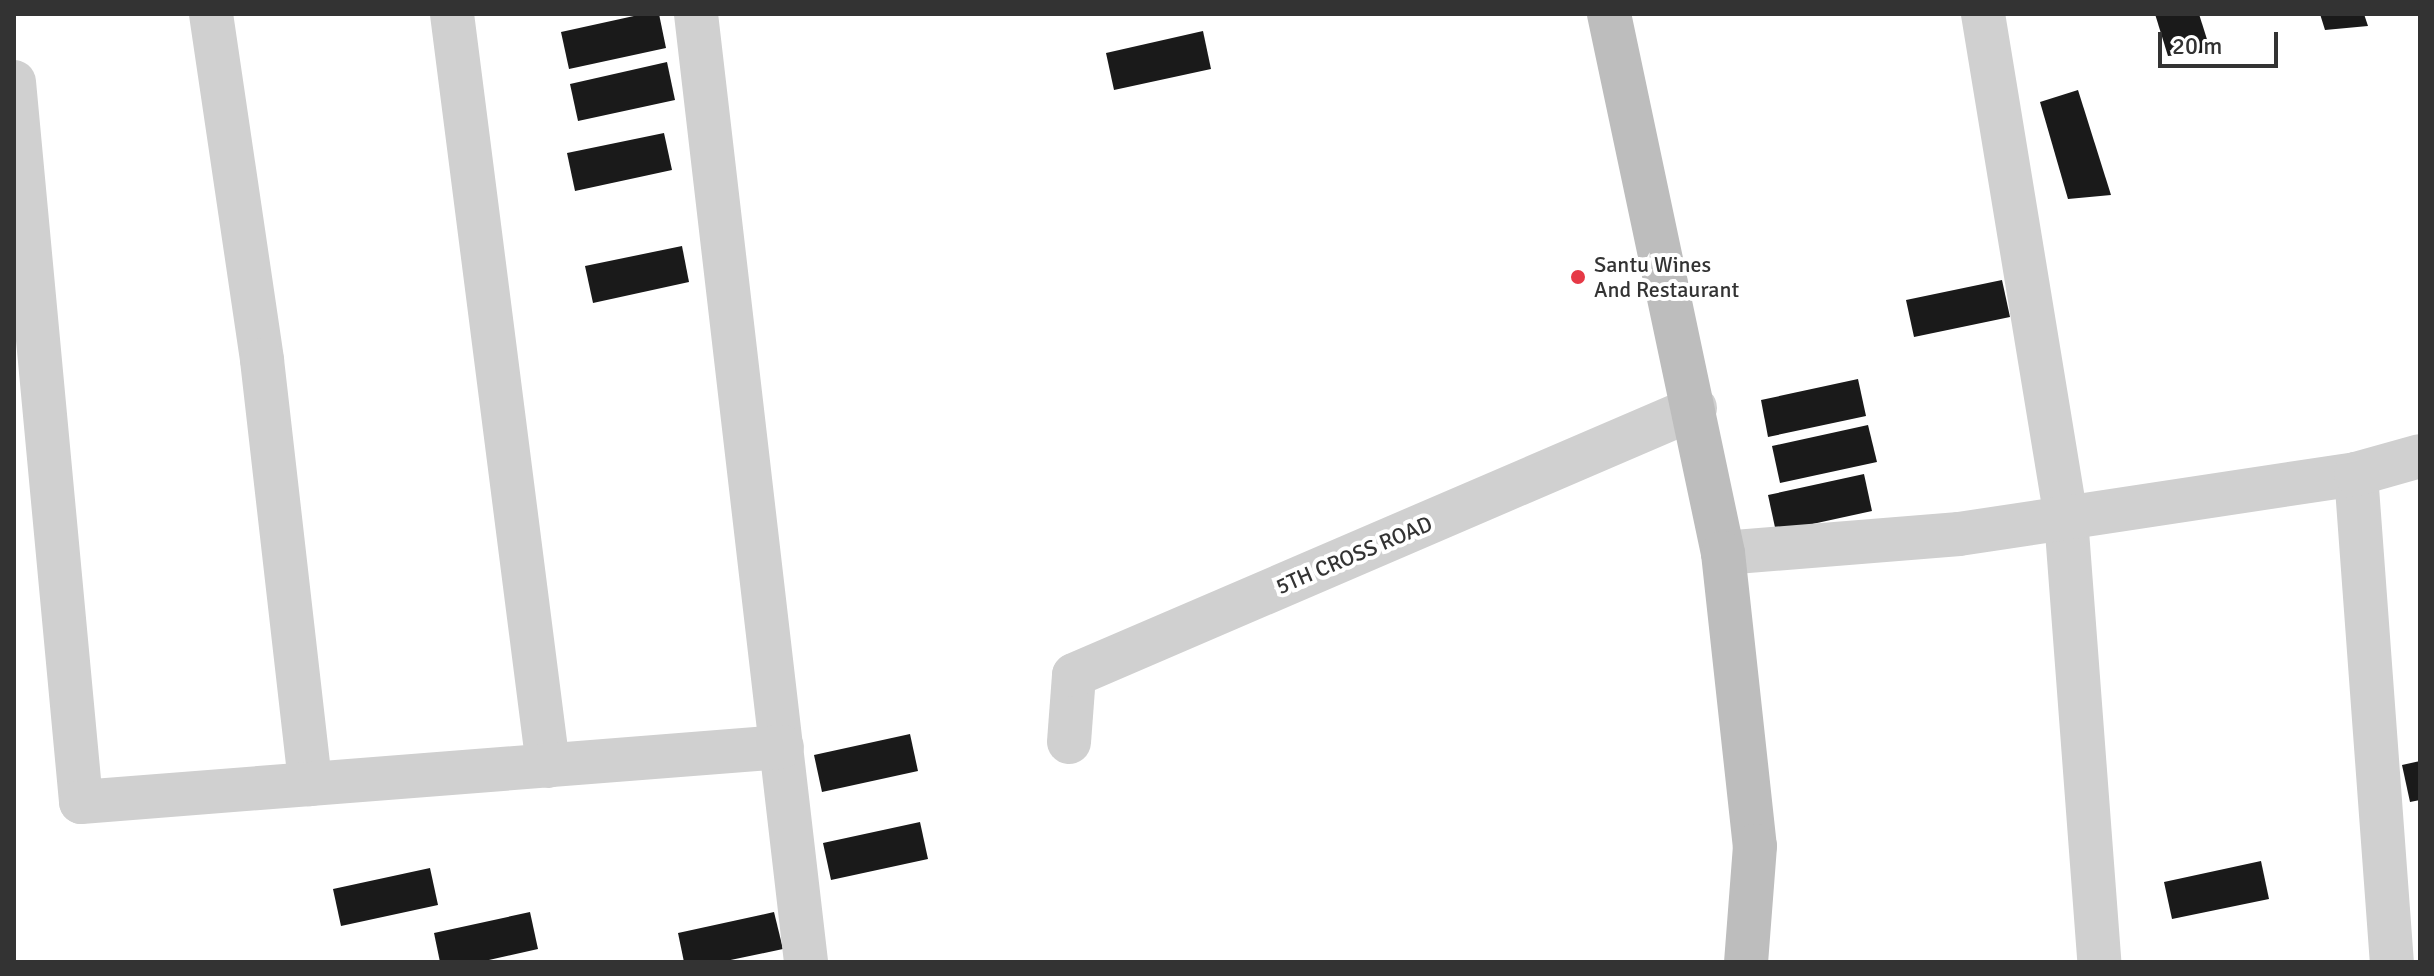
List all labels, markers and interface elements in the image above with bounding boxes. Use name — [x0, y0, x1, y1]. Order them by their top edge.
scale bar — [2162, 16, 2282, 66]
text: 20 m — [2172, 31, 2222, 61]
place label: Santu Wines And Restaurant — [1594, 251, 1739, 302]
marker: Santu Wines And Restaurant — [1569, 268, 1587, 286]
street label: 5TH CROSS ROAD — [1272, 510, 1436, 600]

